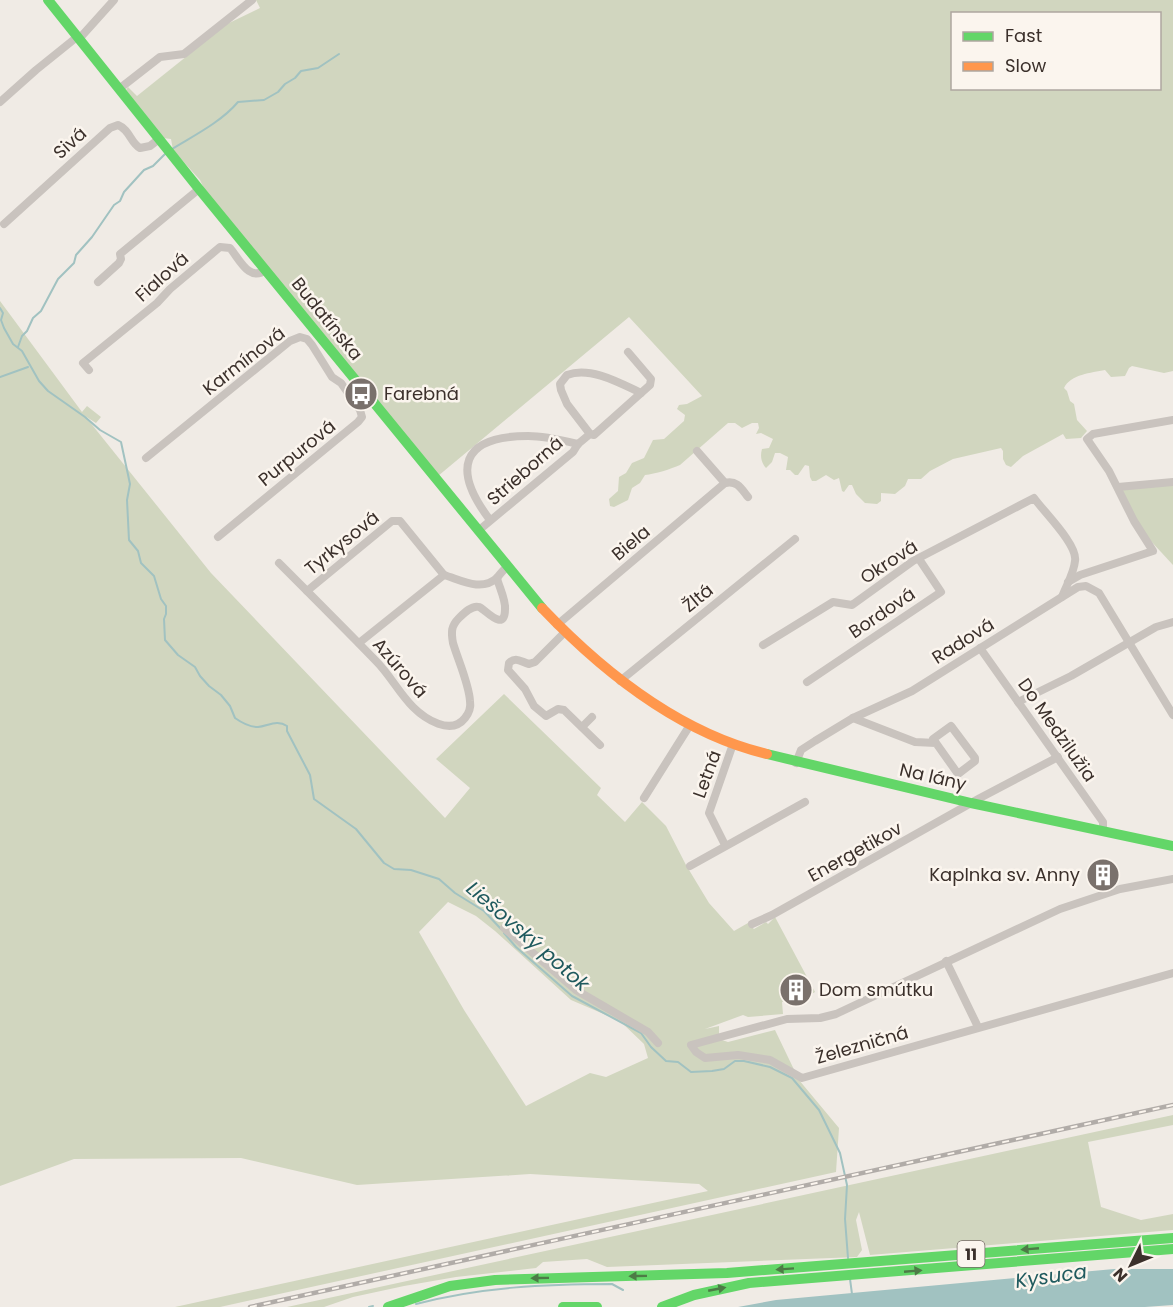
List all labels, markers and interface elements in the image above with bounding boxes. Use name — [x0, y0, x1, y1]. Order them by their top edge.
legend — [951, 12, 1161, 90]
text: Fast — [1005, 23, 1042, 48]
text: Slow — [1005, 53, 1047, 78]
street label: Sivá — [47, 121, 92, 164]
street label: Fialová — [130, 246, 194, 307]
street label: Budatínska — [286, 272, 369, 366]
street label: Karmínová — [197, 321, 290, 401]
bus stop icon: Farebná — [343, 376, 379, 412]
place label: Farebná — [384, 381, 459, 406]
street label: Purpurová — [253, 414, 341, 492]
street label: Strieborná — [481, 431, 568, 511]
street label: Tyrkysová — [299, 505, 384, 580]
street label: Biela — [606, 519, 655, 566]
street label: Okrová — [855, 534, 922, 589]
street label: Žltá — [677, 578, 718, 618]
street label: Bordová — [844, 581, 920, 644]
street label: Radová — [927, 612, 999, 669]
street label: Azúrová — [367, 632, 434, 703]
street label: Do Medzilužia — [1012, 673, 1102, 787]
street label: Letná — [686, 746, 727, 801]
street label: Na lány — [897, 757, 969, 796]
street label: Energetikov — [803, 815, 906, 888]
building icon: Kaplnka sv. Anny — [1085, 857, 1121, 893]
place label: Kaplnka sv. Anny — [929, 862, 1080, 887]
water label: Liešovský potok — [460, 875, 597, 999]
building icon: Dom smútku — [778, 972, 814, 1008]
place label: Dom smútku — [819, 977, 933, 1002]
street label: Železničná — [813, 1019, 911, 1070]
north arrow — [1101, 1235, 1161, 1295]
road number: 11 — [958, 1241, 984, 1267]
one-way arrow — [1020, 1244, 1039, 1254]
water label: Kysuca — [1013, 1257, 1089, 1295]
text: N — [1108, 1263, 1133, 1287]
one-way arrow — [775, 1264, 794, 1274]
one-way arrow — [903, 1266, 922, 1275]
one-way arrow — [628, 1271, 647, 1281]
one-way arrow — [531, 1273, 550, 1283]
one-way arrow — [708, 1284, 727, 1293]

